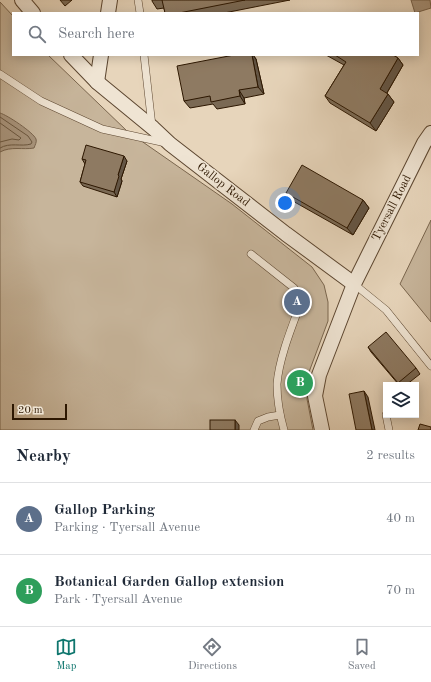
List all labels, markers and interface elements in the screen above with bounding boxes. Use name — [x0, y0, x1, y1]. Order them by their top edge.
search box — [12, 12, 419, 56]
icon: search — [26, 23, 48, 45]
text: Search here — [58, 27, 135, 42]
street label: Gallop Road — [194, 161, 252, 209]
street label: Tyersall Road — [370, 173, 414, 243]
your location — [275, 193, 295, 213]
pin: A — [284, 287, 310, 317]
pin: B — [287, 368, 313, 398]
map controls — [383, 382, 419, 418]
button: layers — [383, 382, 419, 418]
scale bar — [12, 402, 67, 421]
text: 20 m — [18, 405, 43, 416]
text: Nearby — [16, 448, 71, 465]
text: 2 results — [366, 449, 415, 462]
text: Gallop Parking — [54, 503, 155, 518]
text: A — [24, 512, 34, 525]
text: 40 m — [386, 512, 415, 525]
text: Parking · Tyersall Avenue — [54, 521, 200, 534]
text: Botanical Garden Gallop extension — [54, 575, 284, 590]
text: B — [24, 584, 34, 597]
text: 70 m — [386, 584, 415, 597]
text: Park · Tyersall Avenue — [54, 593, 183, 606]
tab: Map — [55, 636, 77, 674]
tab: Directions — [188, 636, 237, 674]
tab: Saved — [348, 636, 376, 674]

